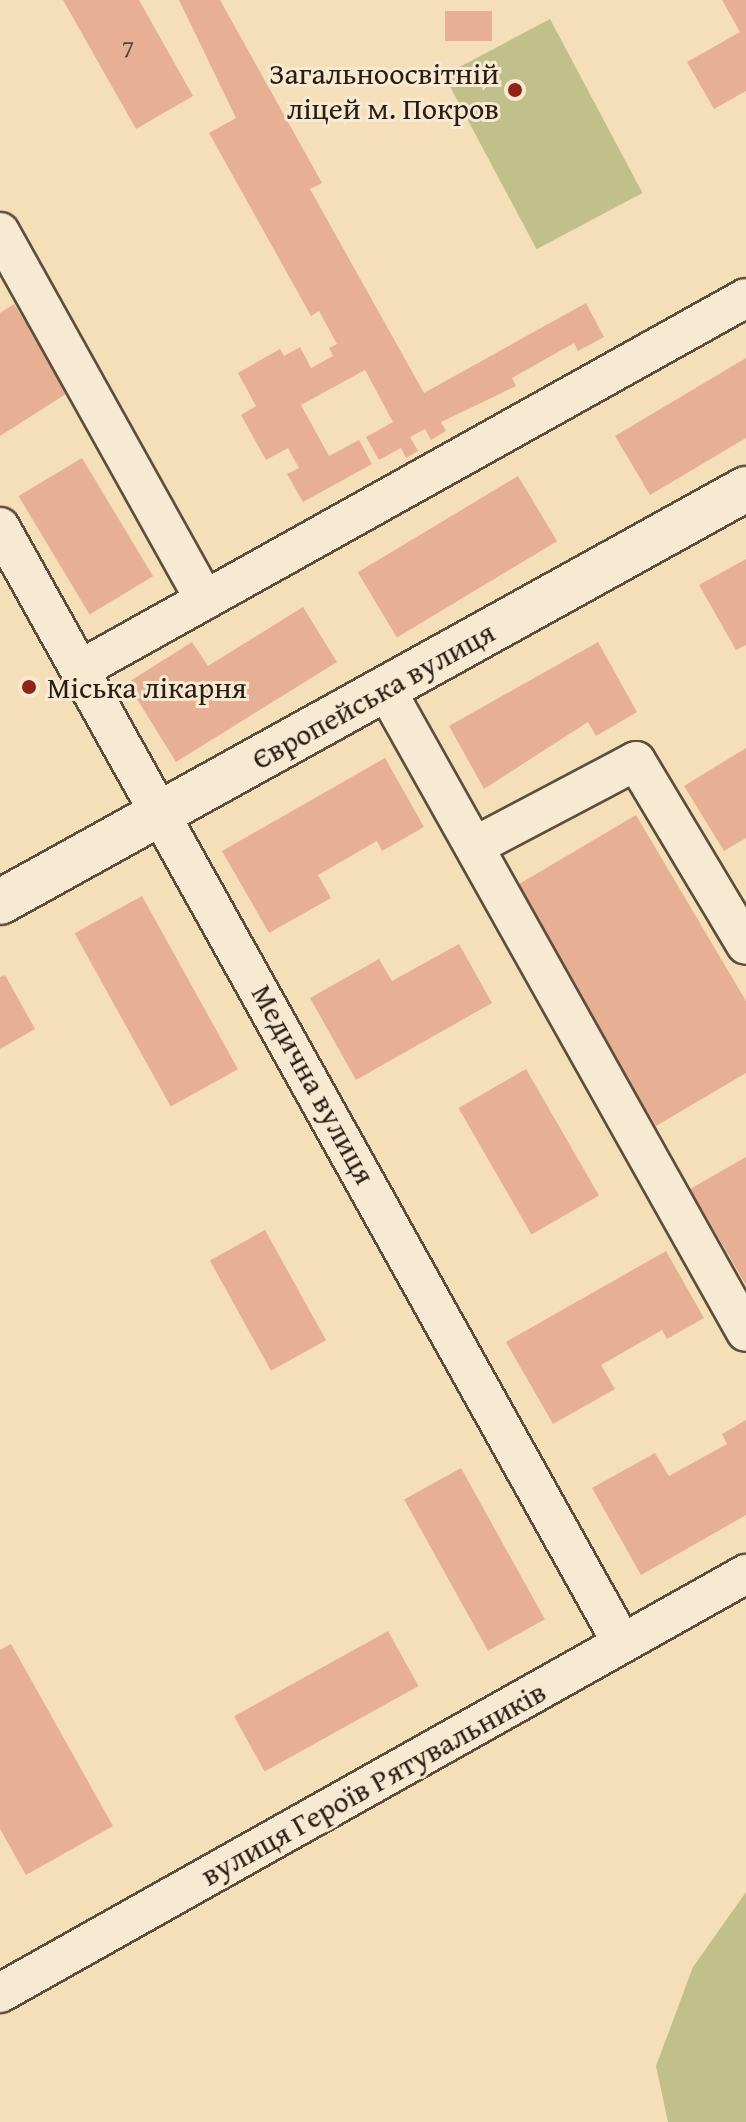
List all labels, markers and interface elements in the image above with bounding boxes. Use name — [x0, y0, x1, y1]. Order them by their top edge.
house number: 7 — [122, 32, 134, 64]
place label: Загальноосвітній ліцей м. Покров — [269, 55, 499, 126]
marker: Загальноосвітній ліцей м. Покров — [506, 81, 524, 99]
street label: Європейська вулиця — [245, 613, 501, 777]
place label: Мiська лiкарня — [47, 669, 247, 705]
marker: Мiська лiкарня — [18, 676, 40, 698]
street label: Медична вулиця — [244, 978, 384, 1190]
street label: вулиця Героїв Рятувальників — [194, 1673, 552, 1893]

